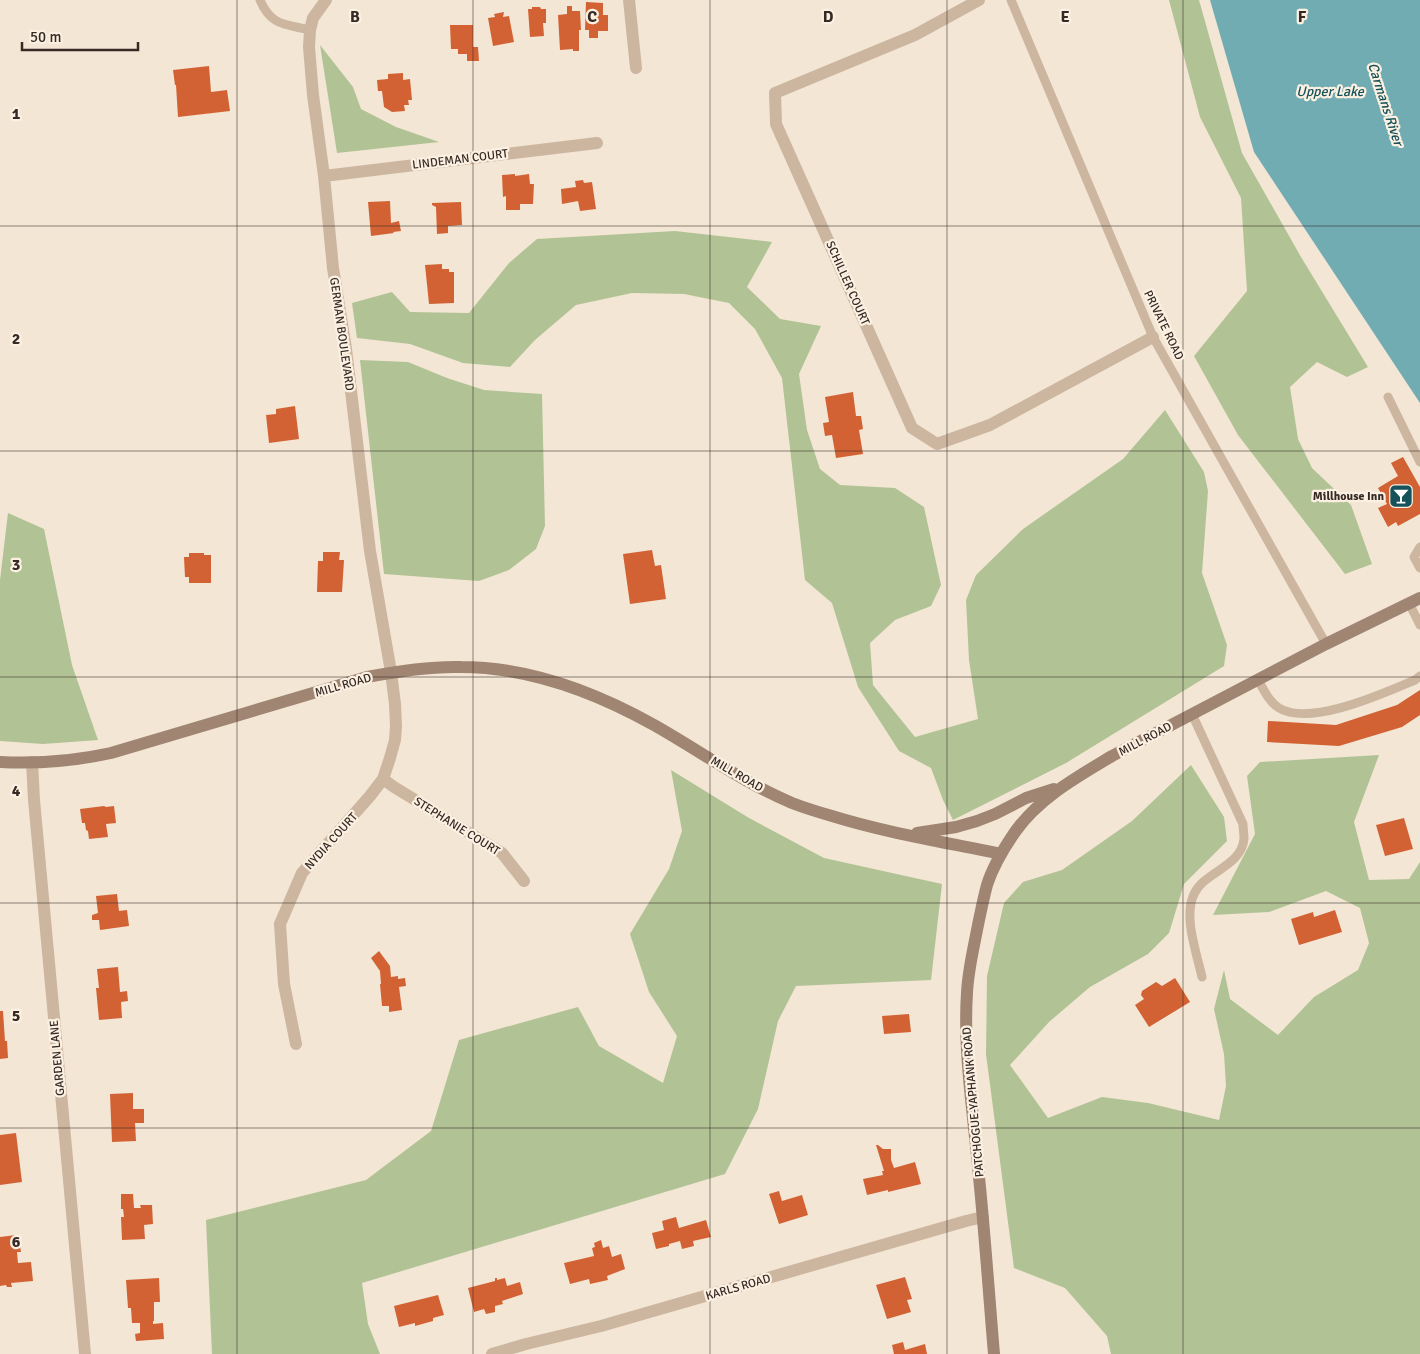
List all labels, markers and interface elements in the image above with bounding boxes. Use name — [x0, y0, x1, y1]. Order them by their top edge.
text: B — [350, 7, 360, 27]
text: C — [587, 7, 597, 27]
text: D — [823, 7, 834, 27]
text: E — [1060, 7, 1070, 27]
text: F — [1298, 7, 1307, 27]
scale bar — [22, 20, 139, 52]
text: 50 m — [30, 28, 61, 46]
water label: Carmans River — [1364, 61, 1407, 149]
water label: Upper Lake — [1296, 83, 1365, 100]
text: 1 — [12, 104, 21, 124]
street label: LINDEMAN COURT — [411, 146, 509, 173]
street label: SCHILLER COURT — [822, 239, 873, 328]
street label: GERMAN BOULEVARD — [326, 276, 357, 392]
street label: PRIVATE ROAD — [1140, 288, 1187, 363]
text: 2 — [12, 329, 20, 349]
bar icon: Millhouse Inn — [1388, 483, 1414, 509]
place label: Millhouse Inn — [1313, 489, 1384, 504]
text: 3 — [12, 555, 20, 575]
street label: MILL ROAD — [313, 670, 373, 701]
street label: MILL ROAD — [1116, 719, 1175, 760]
street label: MILL ROAD — [708, 753, 766, 796]
text: 4 — [12, 781, 21, 801]
street label: STEPHANIE COURT — [411, 794, 503, 859]
street label: NYDIA COURT — [302, 810, 361, 873]
text: 5 — [12, 1006, 20, 1026]
street label: GARDEN LANE — [47, 1019, 68, 1096]
street label: PATCHOGUE-YAPHANK ROAD — [959, 1026, 988, 1178]
text: 6 — [12, 1232, 21, 1252]
street label: KARLS ROAD — [704, 1271, 773, 1304]

